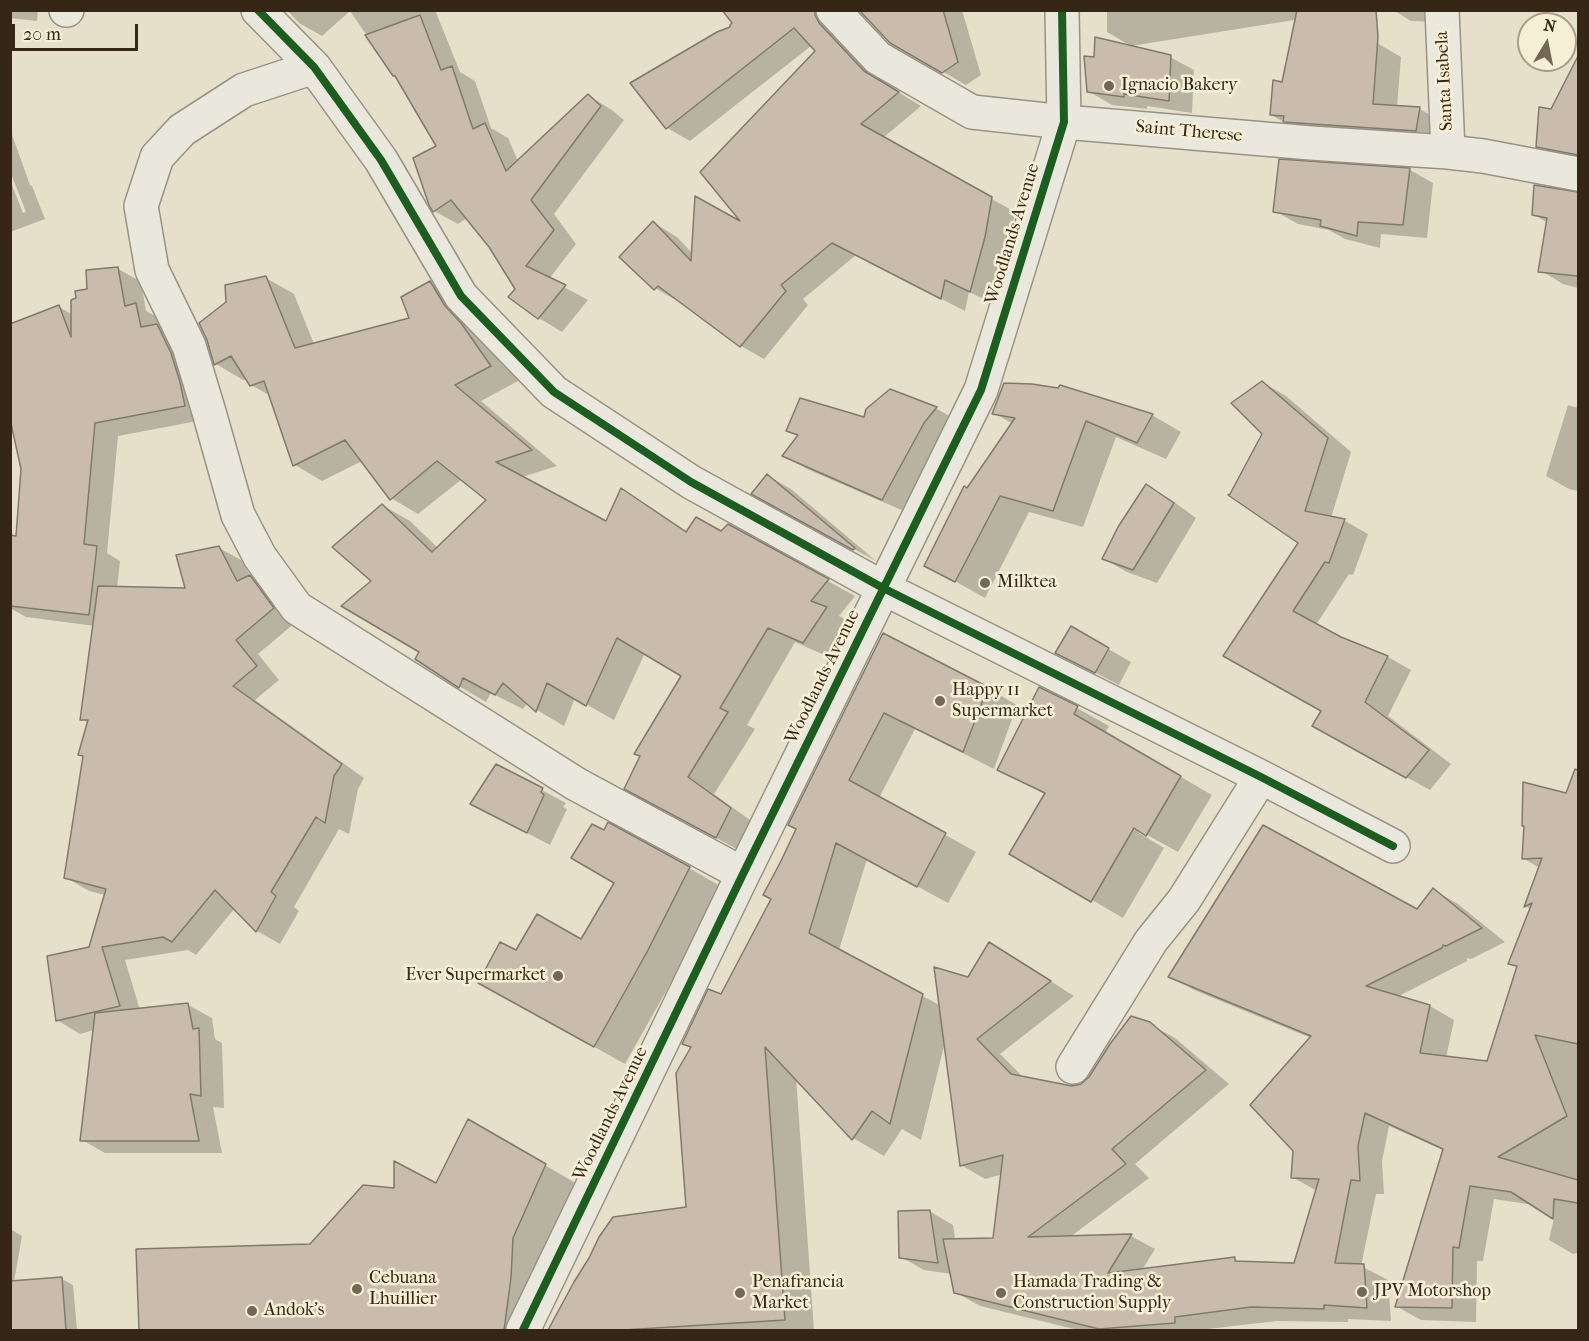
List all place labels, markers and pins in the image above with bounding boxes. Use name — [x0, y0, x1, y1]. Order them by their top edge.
place label: Ignacio Bakery — [1121, 75, 1238, 97]
marker: Ignacio Bakery — [1102, 79, 1116, 93]
place label: Milktea — [997, 572, 1057, 594]
marker: Milktea — [978, 576, 992, 590]
place label: Happy 11 Supermarket — [952, 680, 1053, 722]
marker: Happy 11 Supermarket — [933, 694, 947, 708]
place label: Ever Supermarket — [405, 965, 546, 987]
marker: Ever Supermarket — [551, 969, 565, 983]
place label: Cebuana Lhuillier — [369, 1268, 437, 1310]
place label: Penafrancia Market — [752, 1272, 844, 1314]
place label: Hamada Trading & Construction Supply — [1013, 1272, 1171, 1314]
place label: JPV Motorshop — [1374, 1281, 1491, 1303]
marker: Cebuana Lhuillier — [350, 1282, 364, 1296]
marker: JPV Motorshop — [1355, 1285, 1369, 1299]
marker: Penafrancia Market — [733, 1286, 747, 1300]
marker: Hamada Trading & Construction Supply — [994, 1286, 1008, 1300]
place label: Andok's — [264, 1300, 324, 1322]
marker: Andok's — [245, 1304, 259, 1318]

